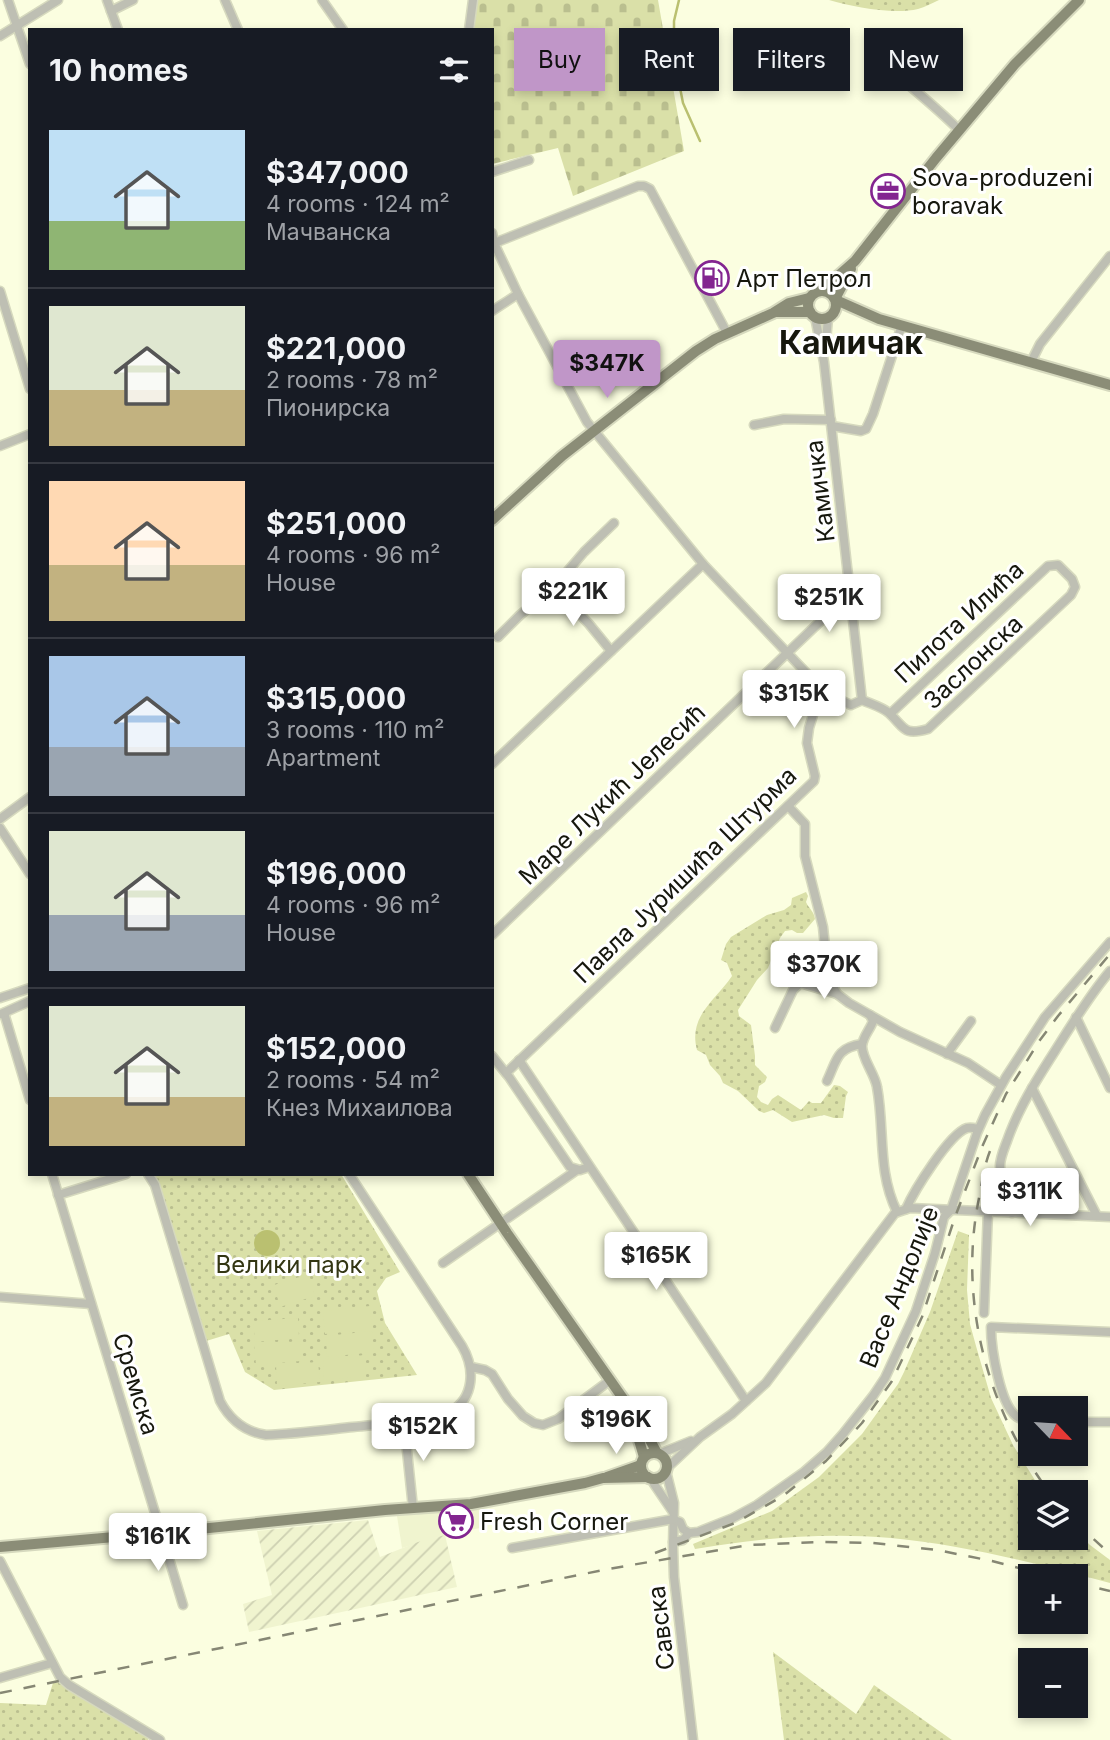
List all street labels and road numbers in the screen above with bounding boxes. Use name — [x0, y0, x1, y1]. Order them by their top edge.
street label: Камичка — [799, 438, 841, 544]
street label: Пилота Илића — [889, 555, 1029, 689]
street label: Заслонска — [918, 609, 1028, 715]
street label: Маре Лукић Јелесић — [513, 697, 711, 891]
street label: Павла Јуришића Штурма — [568, 761, 802, 989]
street label: Васе Андолије — [853, 1202, 945, 1372]
street label: Сремска — [107, 1330, 165, 1438]
street label: Савска — [641, 1584, 681, 1672]

